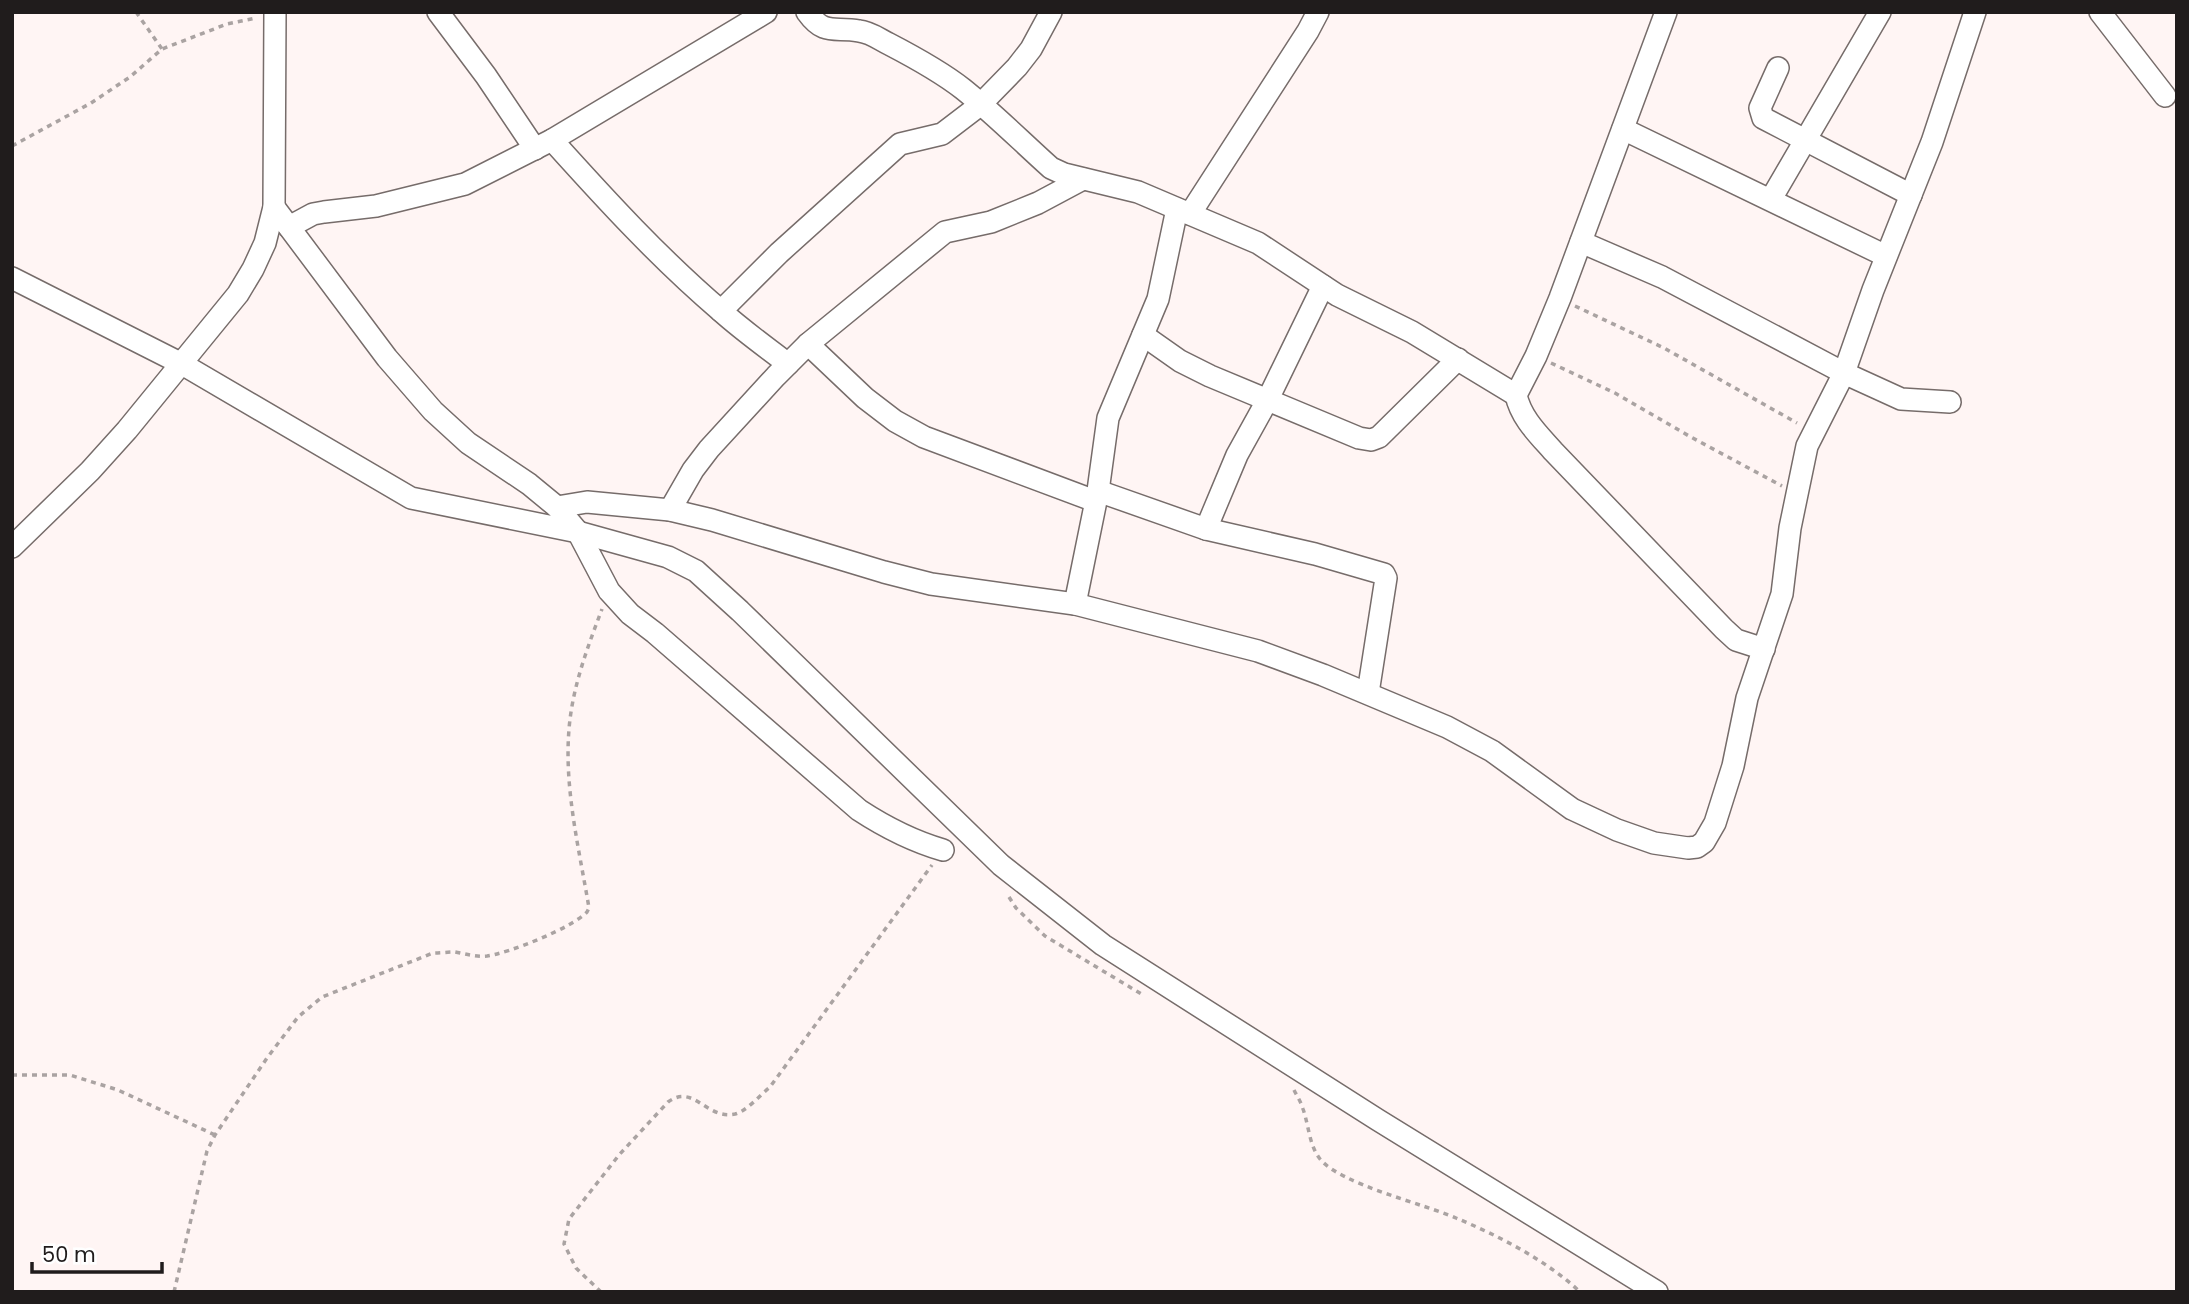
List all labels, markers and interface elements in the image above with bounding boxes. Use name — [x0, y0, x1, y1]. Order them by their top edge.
scale bar — [32, 1230, 161, 1274]
text: 50 m — [42, 1240, 96, 1269]

